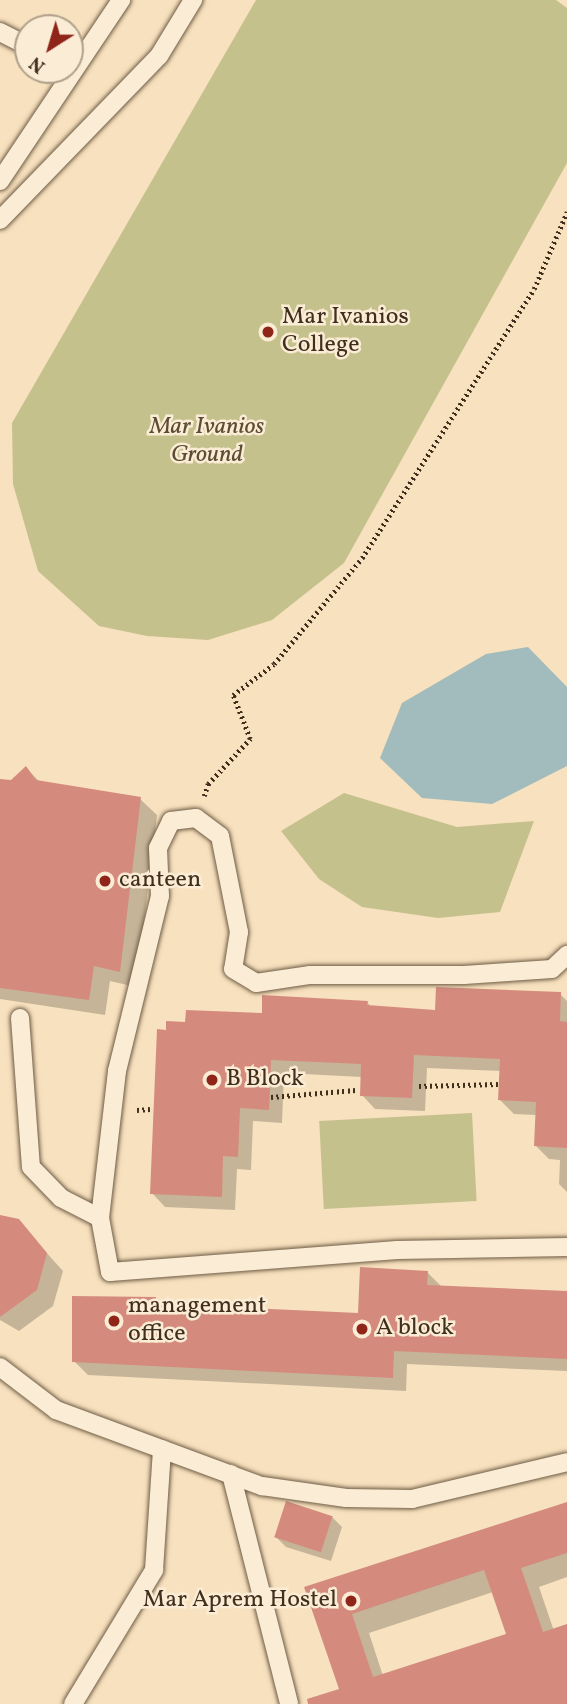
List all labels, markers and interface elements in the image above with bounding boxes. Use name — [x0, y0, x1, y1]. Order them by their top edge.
north arrow — [14, 14, 84, 84]
text: N — [24, 50, 51, 79]
place label: Mar Ivanios College — [282, 304, 409, 360]
marker: Mar Ivanios College — [260, 324, 276, 340]
park label: Mar Ivanios Ground — [150, 414, 264, 470]
place label: canteen — [119, 867, 201, 895]
marker: canteen — [97, 873, 113, 889]
place label: B Block — [226, 1066, 304, 1094]
marker: B Block — [204, 1072, 220, 1088]
place label: management office — [128, 1293, 266, 1349]
marker: management office — [106, 1313, 122, 1329]
place label: A block — [376, 1315, 454, 1343]
marker: A block — [354, 1321, 370, 1337]
place label: Mar Aprem Hostel — [143, 1587, 337, 1615]
marker: Mar Aprem Hostel — [343, 1593, 359, 1609]

